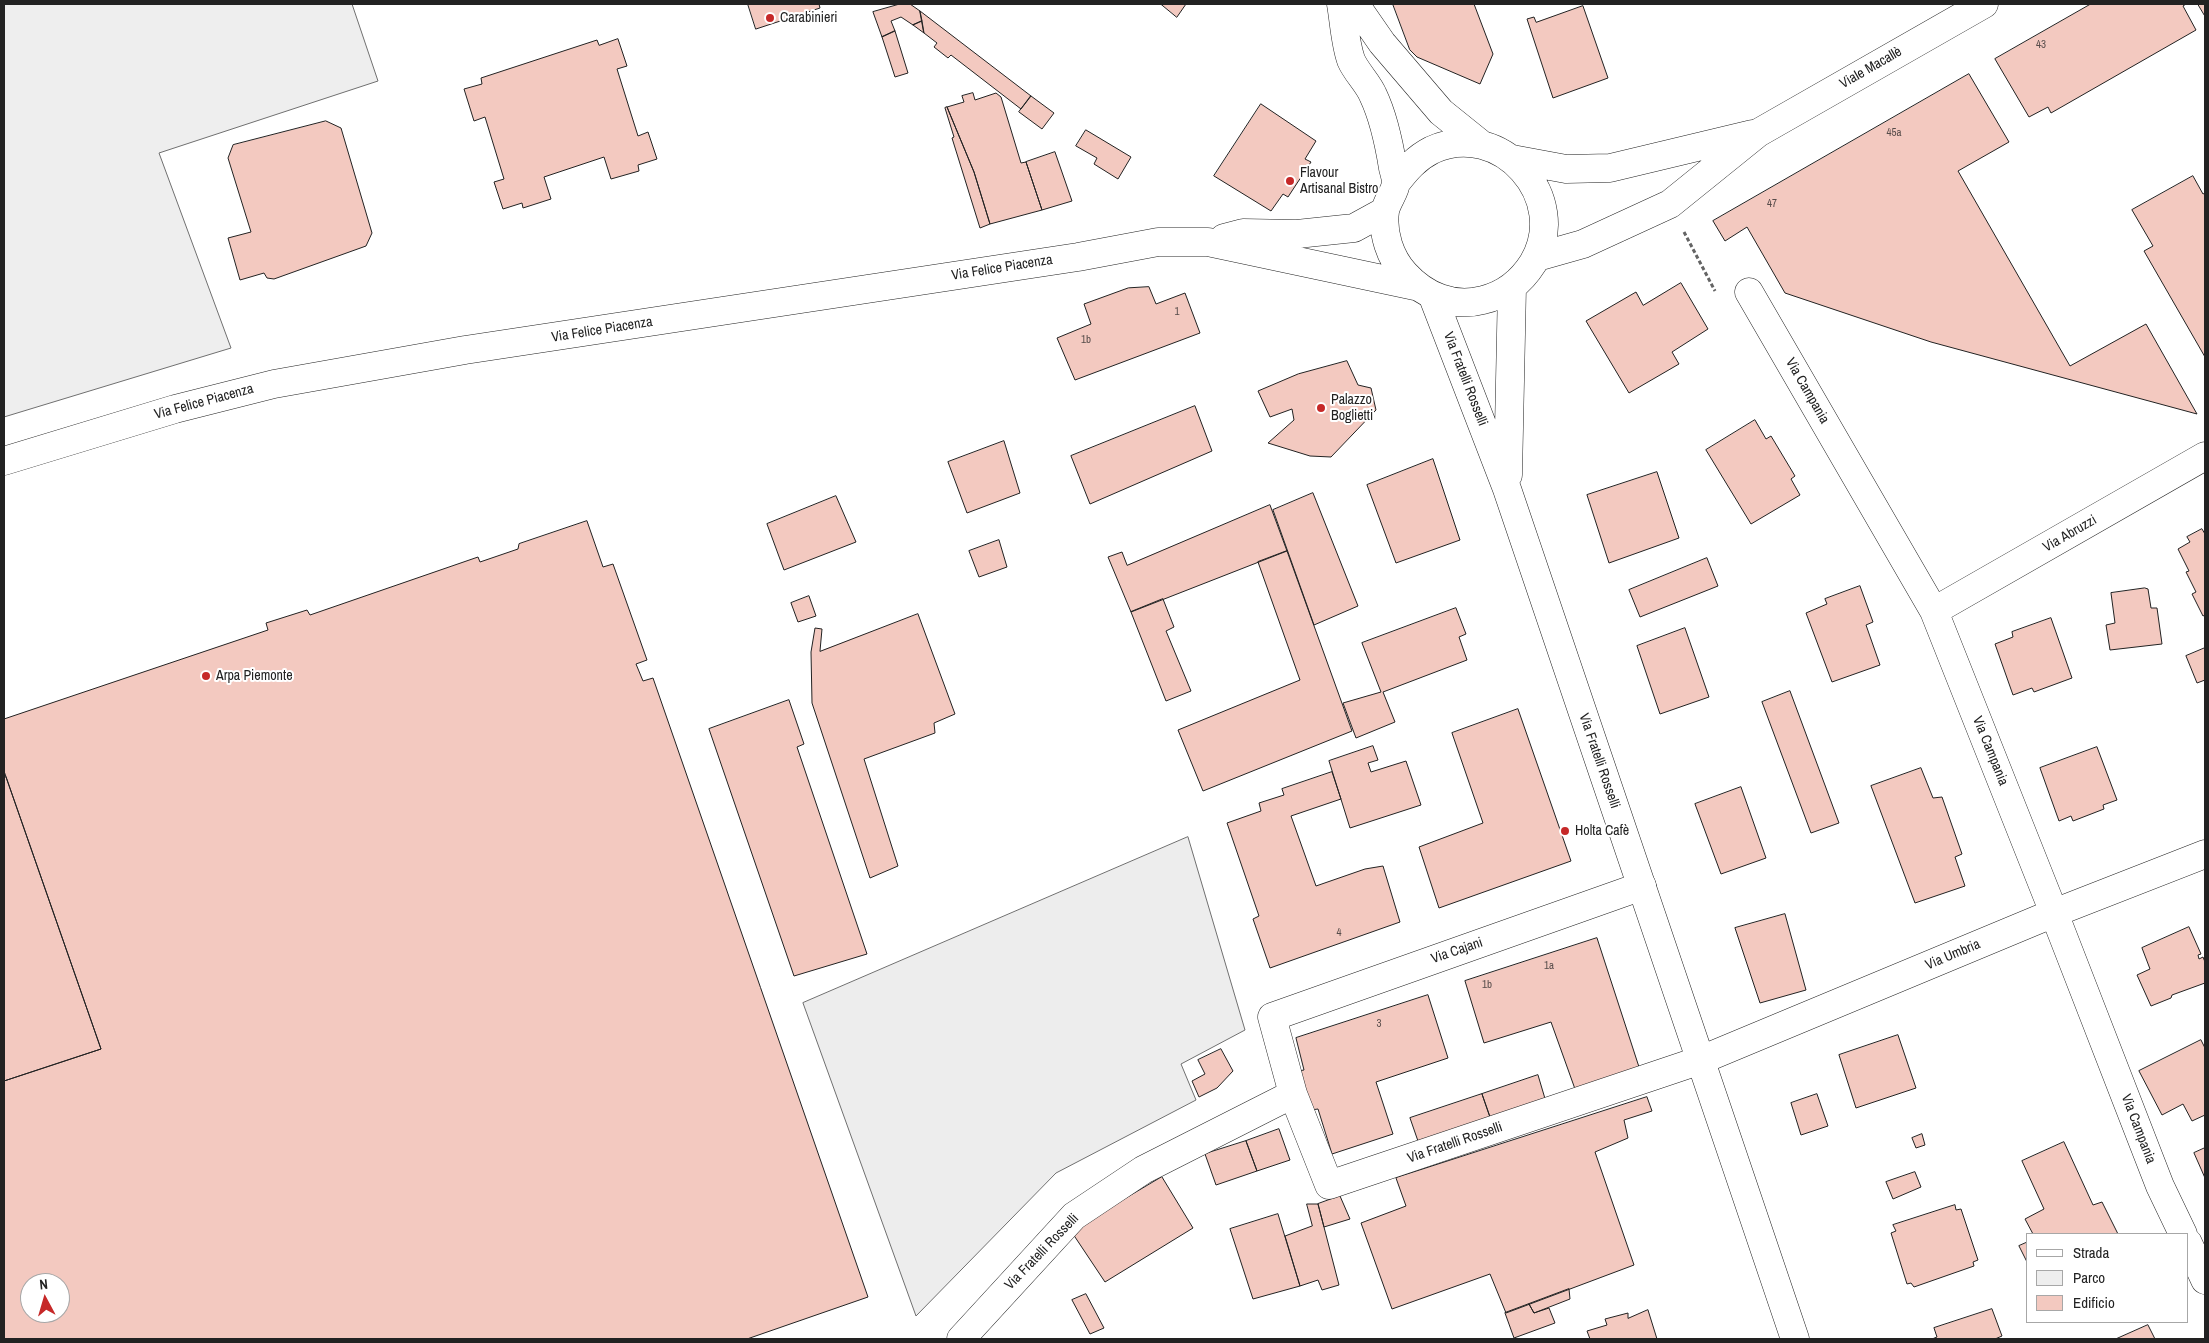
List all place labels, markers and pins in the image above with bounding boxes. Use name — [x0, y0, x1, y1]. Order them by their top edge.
place label: Carabinieri — [780, 10, 837, 26]
marker: Carabinieri — [764, 12, 776, 24]
place label: Flavour Artisanal Bistro — [1300, 165, 1378, 198]
marker: Flavour Artisanal Bistro — [1284, 175, 1296, 187]
place label: Palazzo Boglietti — [1331, 392, 1373, 424]
marker: Palazzo Boglietti — [1315, 402, 1327, 414]
place label: Arpa Piemonte — [216, 668, 293, 684]
marker: Arpa Piemonte — [200, 670, 212, 682]
place label: Holta Cafè — [1575, 823, 1629, 839]
marker: Holta Cafè — [1559, 825, 1571, 837]

